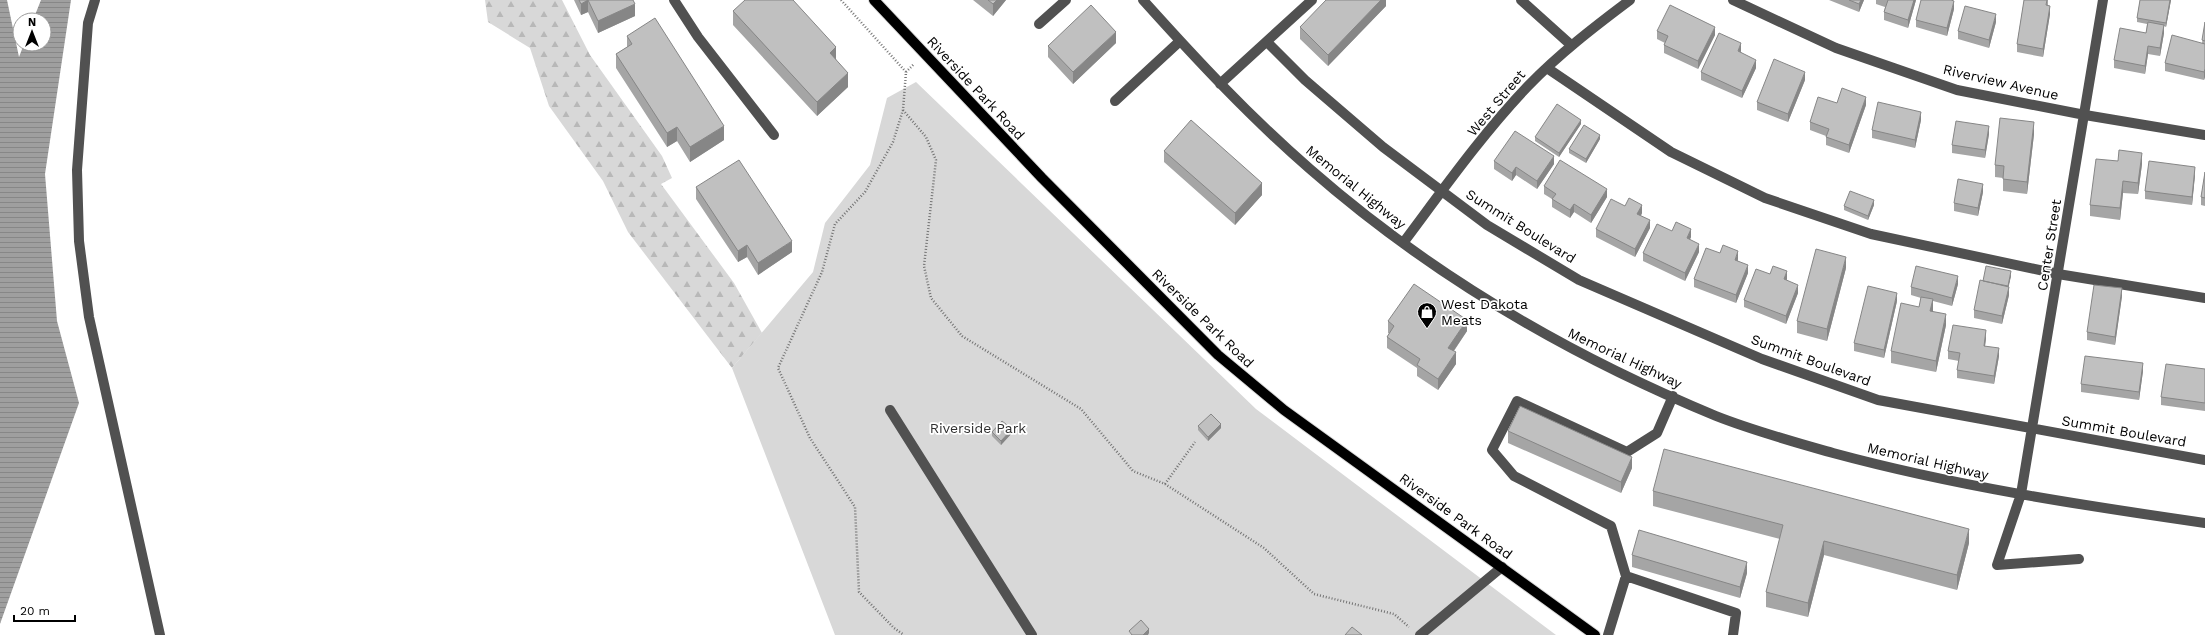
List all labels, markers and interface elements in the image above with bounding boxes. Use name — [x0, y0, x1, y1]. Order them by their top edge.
north arrow — [12, 12, 52, 52]
text: N — [28, 16, 36, 29]
street label: Riverside Park Road — [924, 33, 1028, 143]
street label: Riverview Avenue — [1942, 61, 2060, 103]
street label: West Street — [1464, 67, 1528, 139]
street label: Memorial Highway — [1303, 142, 1410, 233]
street label: Summit Boulevard — [1463, 186, 1579, 266]
street label: Center Street — [2034, 198, 2064, 292]
street label: Riverside Park Road — [1149, 265, 1257, 371]
place label: West Dakota Meats — [1441, 296, 1528, 328]
shop icon: West Dakota Meats — [1416, 301, 1438, 329]
street label: Memorial Highway — [1565, 325, 1685, 392]
street label: Summit Boulevard — [1749, 331, 1873, 389]
street label: Summit Boulevard — [2060, 412, 2188, 450]
park label: Riverside Park — [930, 420, 1026, 436]
street label: Memorial Highway — [1866, 439, 1991, 483]
street label: Riverside Park Road — [1397, 470, 1515, 562]
scale bar — [14, 597, 75, 623]
text: 20 m — [20, 604, 50, 618]

